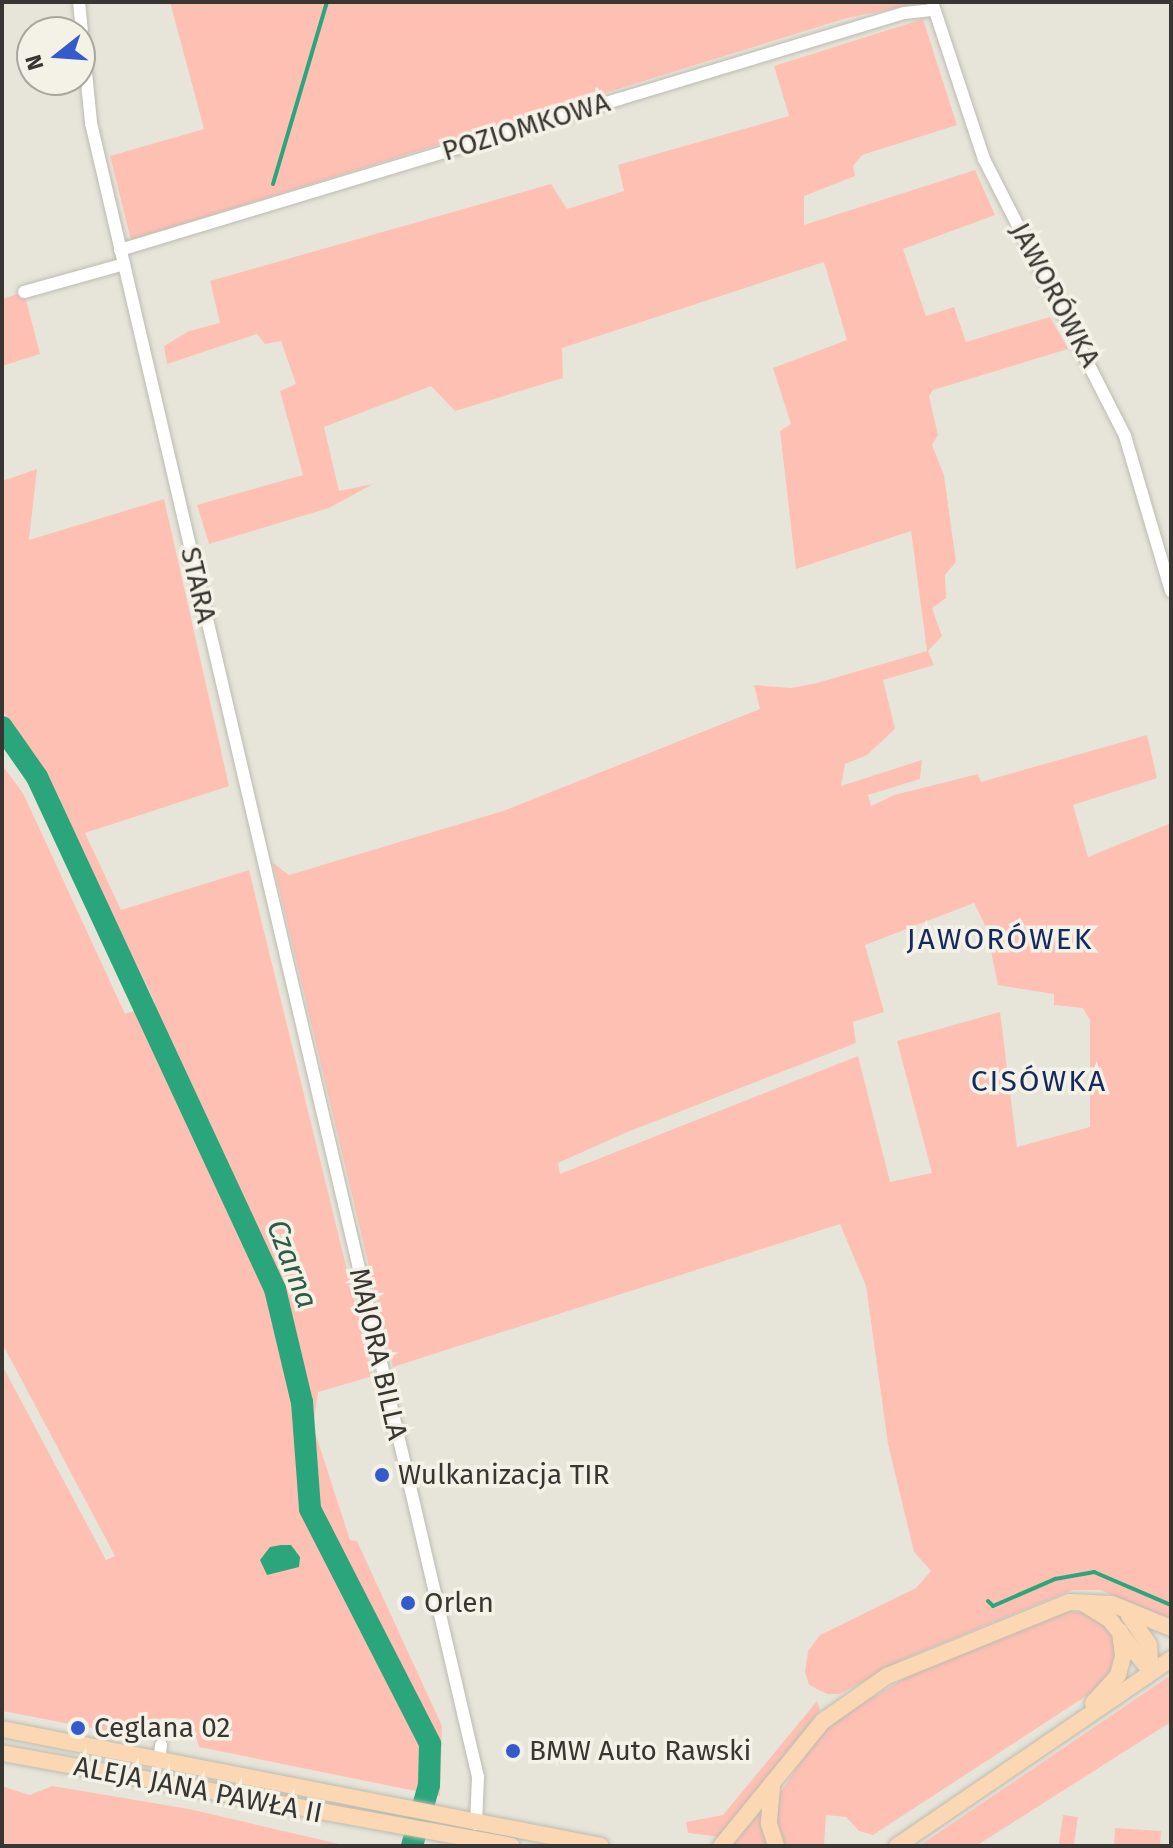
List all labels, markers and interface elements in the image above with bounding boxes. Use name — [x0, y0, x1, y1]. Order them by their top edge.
north arrow — [16, 16, 96, 96]
text: N — [19, 52, 50, 74]
street label: POZIOMKOWA — [438, 86, 614, 168]
street label: JAWORÓWKA — [1003, 217, 1107, 373]
street label: STARA — [173, 544, 223, 626]
district label: JAWORÓWEK — [906, 921, 1094, 957]
district label: CISÓWKA — [971, 1063, 1107, 1099]
water label: Czarna — [259, 1215, 325, 1313]
street label: MAJORA BILLA — [342, 1265, 414, 1443]
place label: Wulkanizacja TIR — [398, 1458, 609, 1492]
marker: Wulkanizacja TIR — [373, 1466, 391, 1484]
place label: Orlen — [424, 1586, 494, 1620]
marker: Orlen — [399, 1594, 417, 1612]
place label: Ceglana 02 — [94, 1711, 230, 1745]
marker: Ceglana 02 — [69, 1719, 87, 1737]
place label: BMW Auto Rawski — [529, 1734, 751, 1768]
marker: BMW Auto Rawski — [504, 1742, 522, 1760]
street label: ALEJA JANA PAWŁA II — [71, 1749, 325, 1831]

